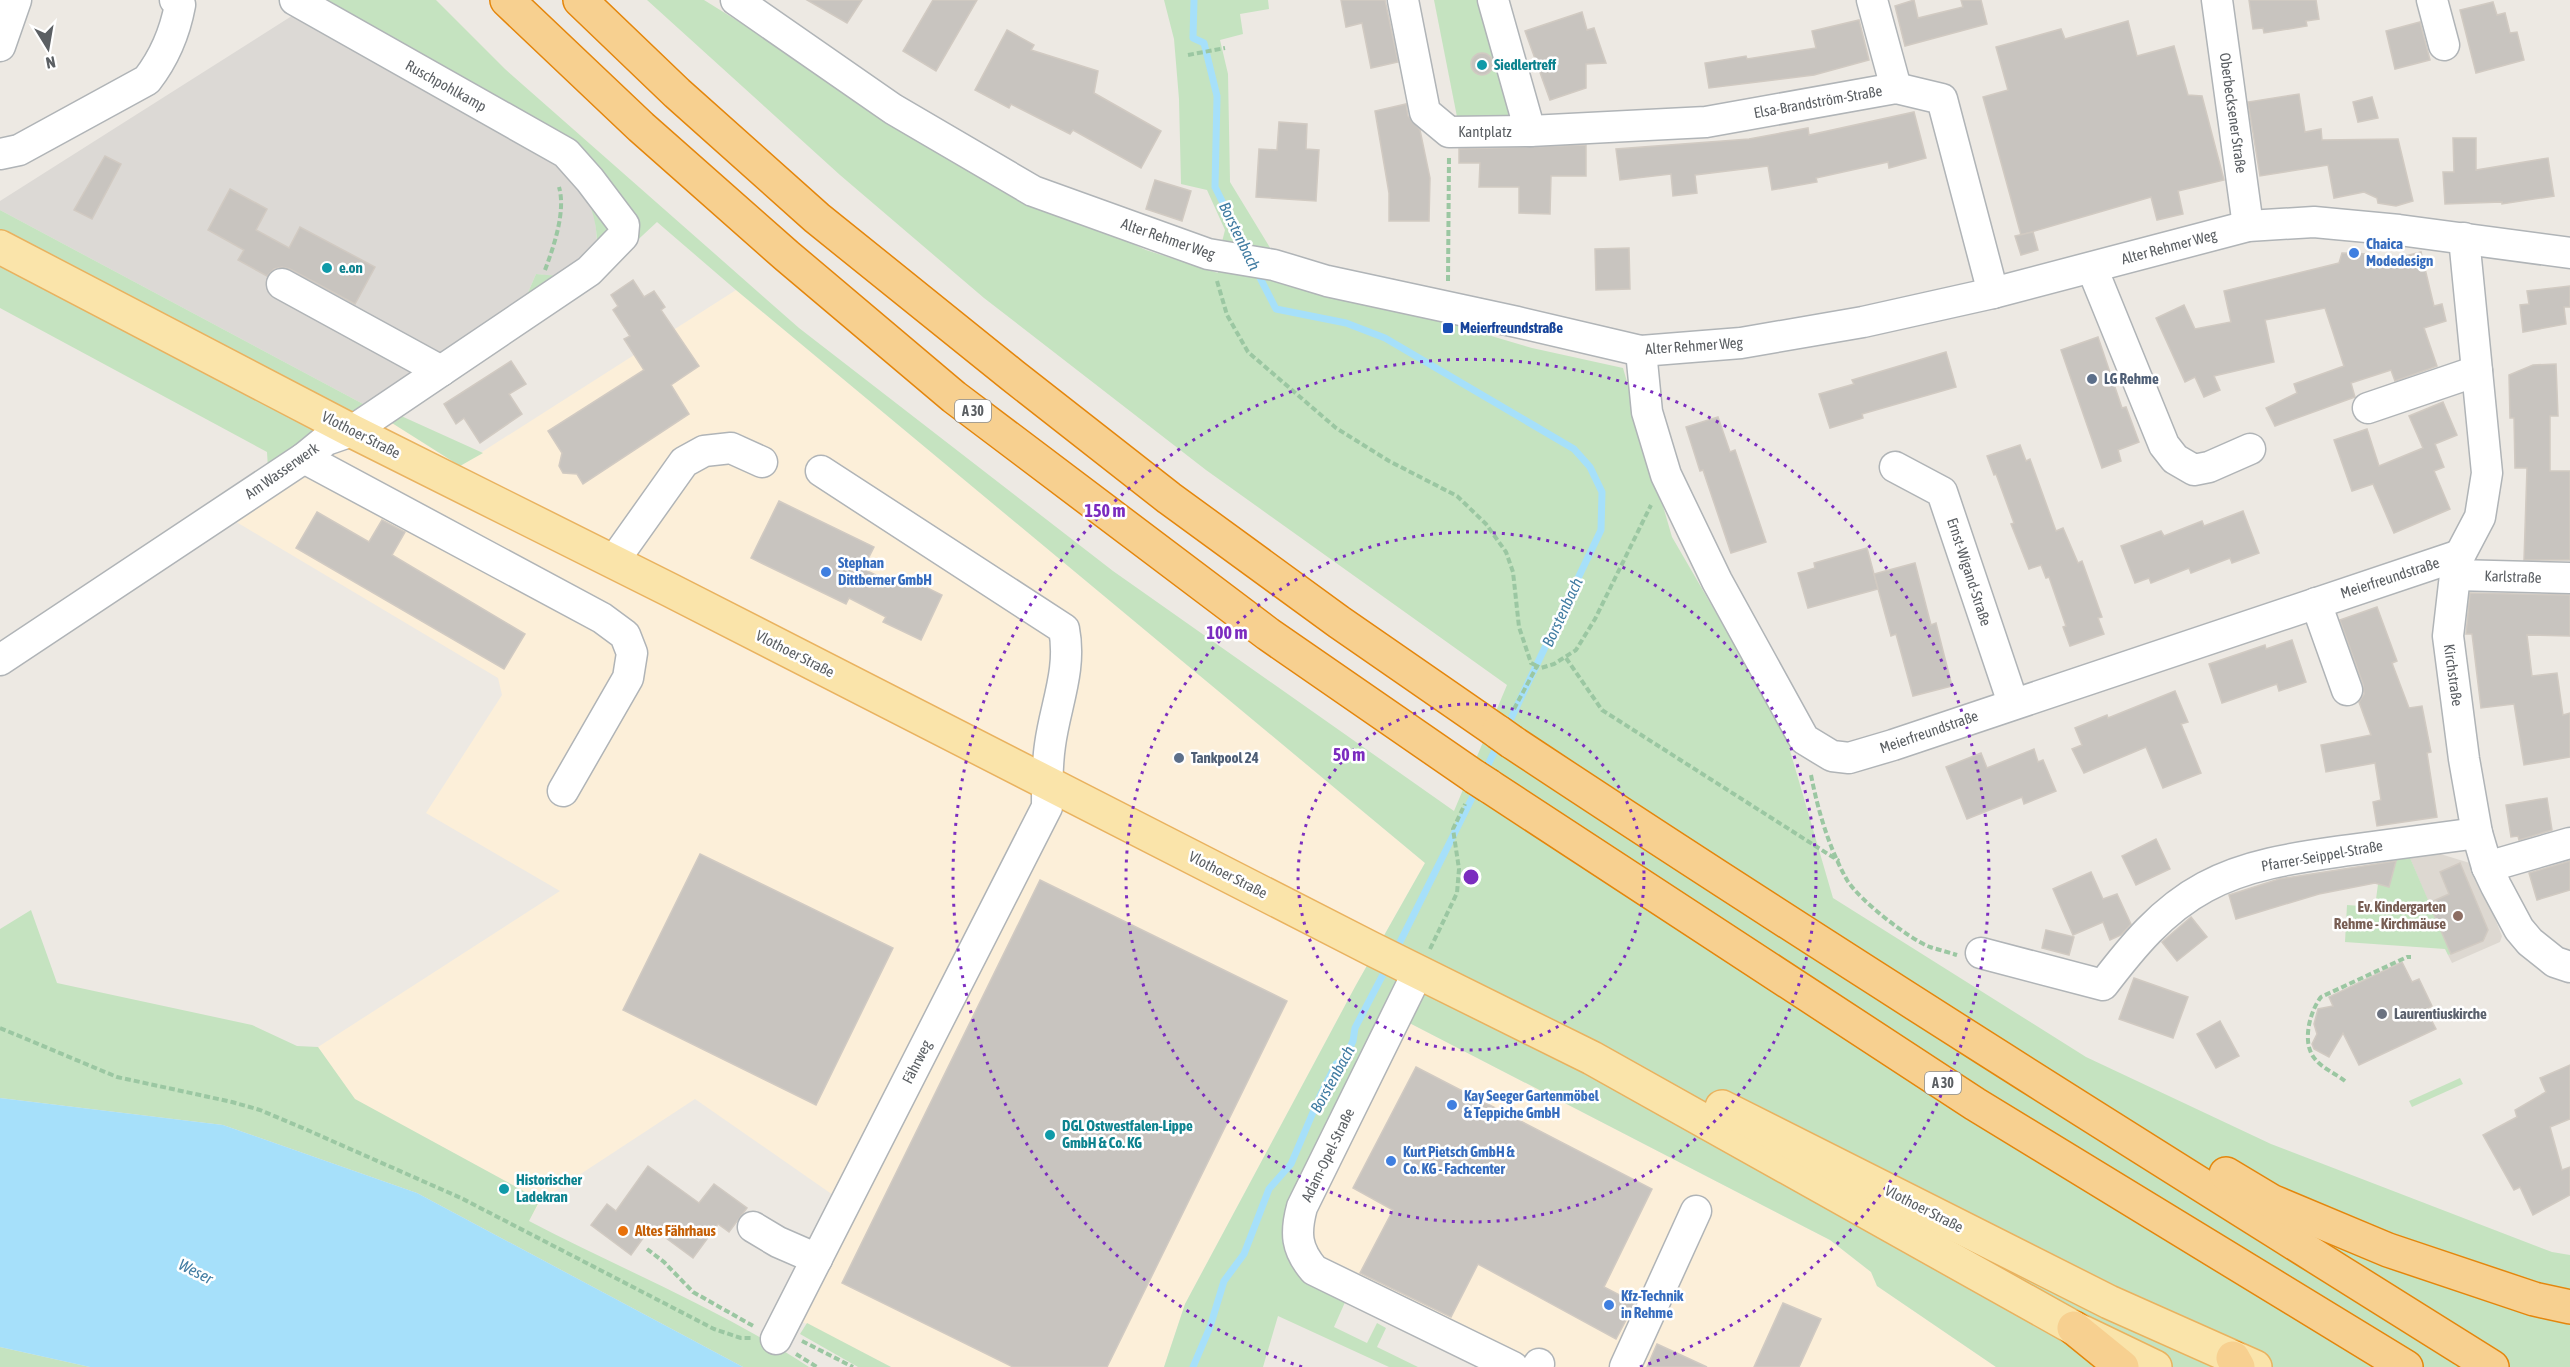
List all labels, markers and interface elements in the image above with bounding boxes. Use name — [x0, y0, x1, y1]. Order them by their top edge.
north arrow — [18, 18, 78, 78]
street label: Oberbecksener Straße — [2217, 52, 2250, 174]
text: N — [45, 53, 57, 72]
street label: Ruschpohlkamp — [403, 56, 490, 115]
place label: Siedlertreff — [1494, 56, 1557, 73]
marker: Siedlertreff — [1475, 58, 1489, 72]
street label: Elsa-Brandström-Straße — [1752, 82, 1884, 121]
street label: Kantplatz — [1458, 123, 1512, 140]
water label: Borstenbach — [1216, 199, 1264, 273]
street label: Alter Rehmer Weg — [1119, 215, 1218, 263]
street label: Alter Rehmer Weg — [2119, 225, 2219, 267]
place label: Chaica Modedesign — [2366, 235, 2433, 269]
marker: Chaica Modedesign — [2347, 246, 2361, 260]
place label: e.on — [339, 259, 363, 276]
marker: e.on — [320, 261, 334, 275]
place label: Meierfreundstraße — [1460, 319, 1563, 336]
marker: Meierfreundstraße — [1441, 321, 1455, 335]
street label: Alter Rehmer Weg — [1644, 334, 1744, 357]
place label: LG Rehme — [2104, 370, 2159, 387]
marker: LG Rehme — [2085, 372, 2099, 386]
road number: A 30 — [955, 400, 991, 422]
street label: Vlothoer Straße — [319, 408, 403, 462]
street label: Am Wasserwerk — [242, 439, 322, 502]
text: 150 m — [1085, 500, 1125, 521]
street label: Ernst-Wigand-Straße — [1944, 516, 1995, 628]
street label: Meierfreundstraße — [2338, 553, 2442, 602]
place label: Stephan Dittberner GmbH — [838, 554, 932, 588]
marker: Stephan Dittberner GmbH — [819, 565, 833, 579]
street label: Karlstraße — [2484, 567, 2542, 586]
water label: Borstenbach — [1538, 575, 1586, 649]
text: 100 m — [1207, 622, 1247, 643]
street label: Vlothoer Straße — [753, 627, 837, 681]
street label: Kirchstraße — [2441, 643, 2466, 707]
street label: Meierfreundstraße — [1877, 707, 1980, 756]
text: 50 m — [1333, 744, 1365, 765]
place label: Tankpool 24 — [1191, 749, 1259, 766]
marker: Tankpool 24 — [1172, 751, 1186, 765]
street label: Pfarrer-Seippel-Straße — [2260, 836, 2384, 875]
street label: Vlothoer Straße — [1186, 848, 1270, 902]
centre of rings — [1461, 867, 1481, 887]
place label: Ev. Kindergarten Rehme - Kirchmäuse — [2334, 898, 2446, 932]
marker: Ev. Kindergarten Rehme - Kirchmäuse — [2451, 909, 2465, 923]
place label: Laurentiuskirche — [2394, 1005, 2487, 1022]
marker: Laurentiuskirche — [2375, 1007, 2389, 1021]
street label: Fährweg — [898, 1037, 935, 1086]
water label: Borstenbach — [1306, 1042, 1358, 1116]
road number: A 30 — [1925, 1072, 1961, 1094]
place label: Kay Seeger Gartenmöbel & Teppiche GmbH — [1464, 1087, 1600, 1121]
marker: Kay Seeger Gartenmöbel & Teppiche GmbH — [1445, 1098, 1459, 1112]
street label: Adam-Opel-Straße — [1298, 1105, 1358, 1204]
place label: DGL Ostwestfalen-Lippe GmbH & Co. KG — [1062, 1117, 1193, 1151]
marker: DGL Ostwestfalen-Lippe GmbH & Co. KG — [1043, 1128, 1057, 1142]
place label: Kurt Pietsch GmbH & Co. KG - Fachcenter — [1403, 1143, 1515, 1177]
marker: Kurt Pietsch GmbH & Co. KG - Fachcenter — [1384, 1154, 1398, 1168]
place label: Historischer Ladekran — [516, 1171, 582, 1205]
marker: Historischer Ladekran — [497, 1182, 511, 1196]
street label: Vlothoer Straße — [1882, 1182, 1966, 1236]
place label: Altes Fährhaus — [634, 1222, 717, 1239]
marker: Altes Fährhaus — [616, 1224, 630, 1238]
water label: Weser — [176, 1255, 217, 1288]
place label: Kfz-Technik in Rehme — [1621, 1287, 1684, 1321]
marker: Kfz-Technik in Rehme — [1602, 1298, 1616, 1312]

